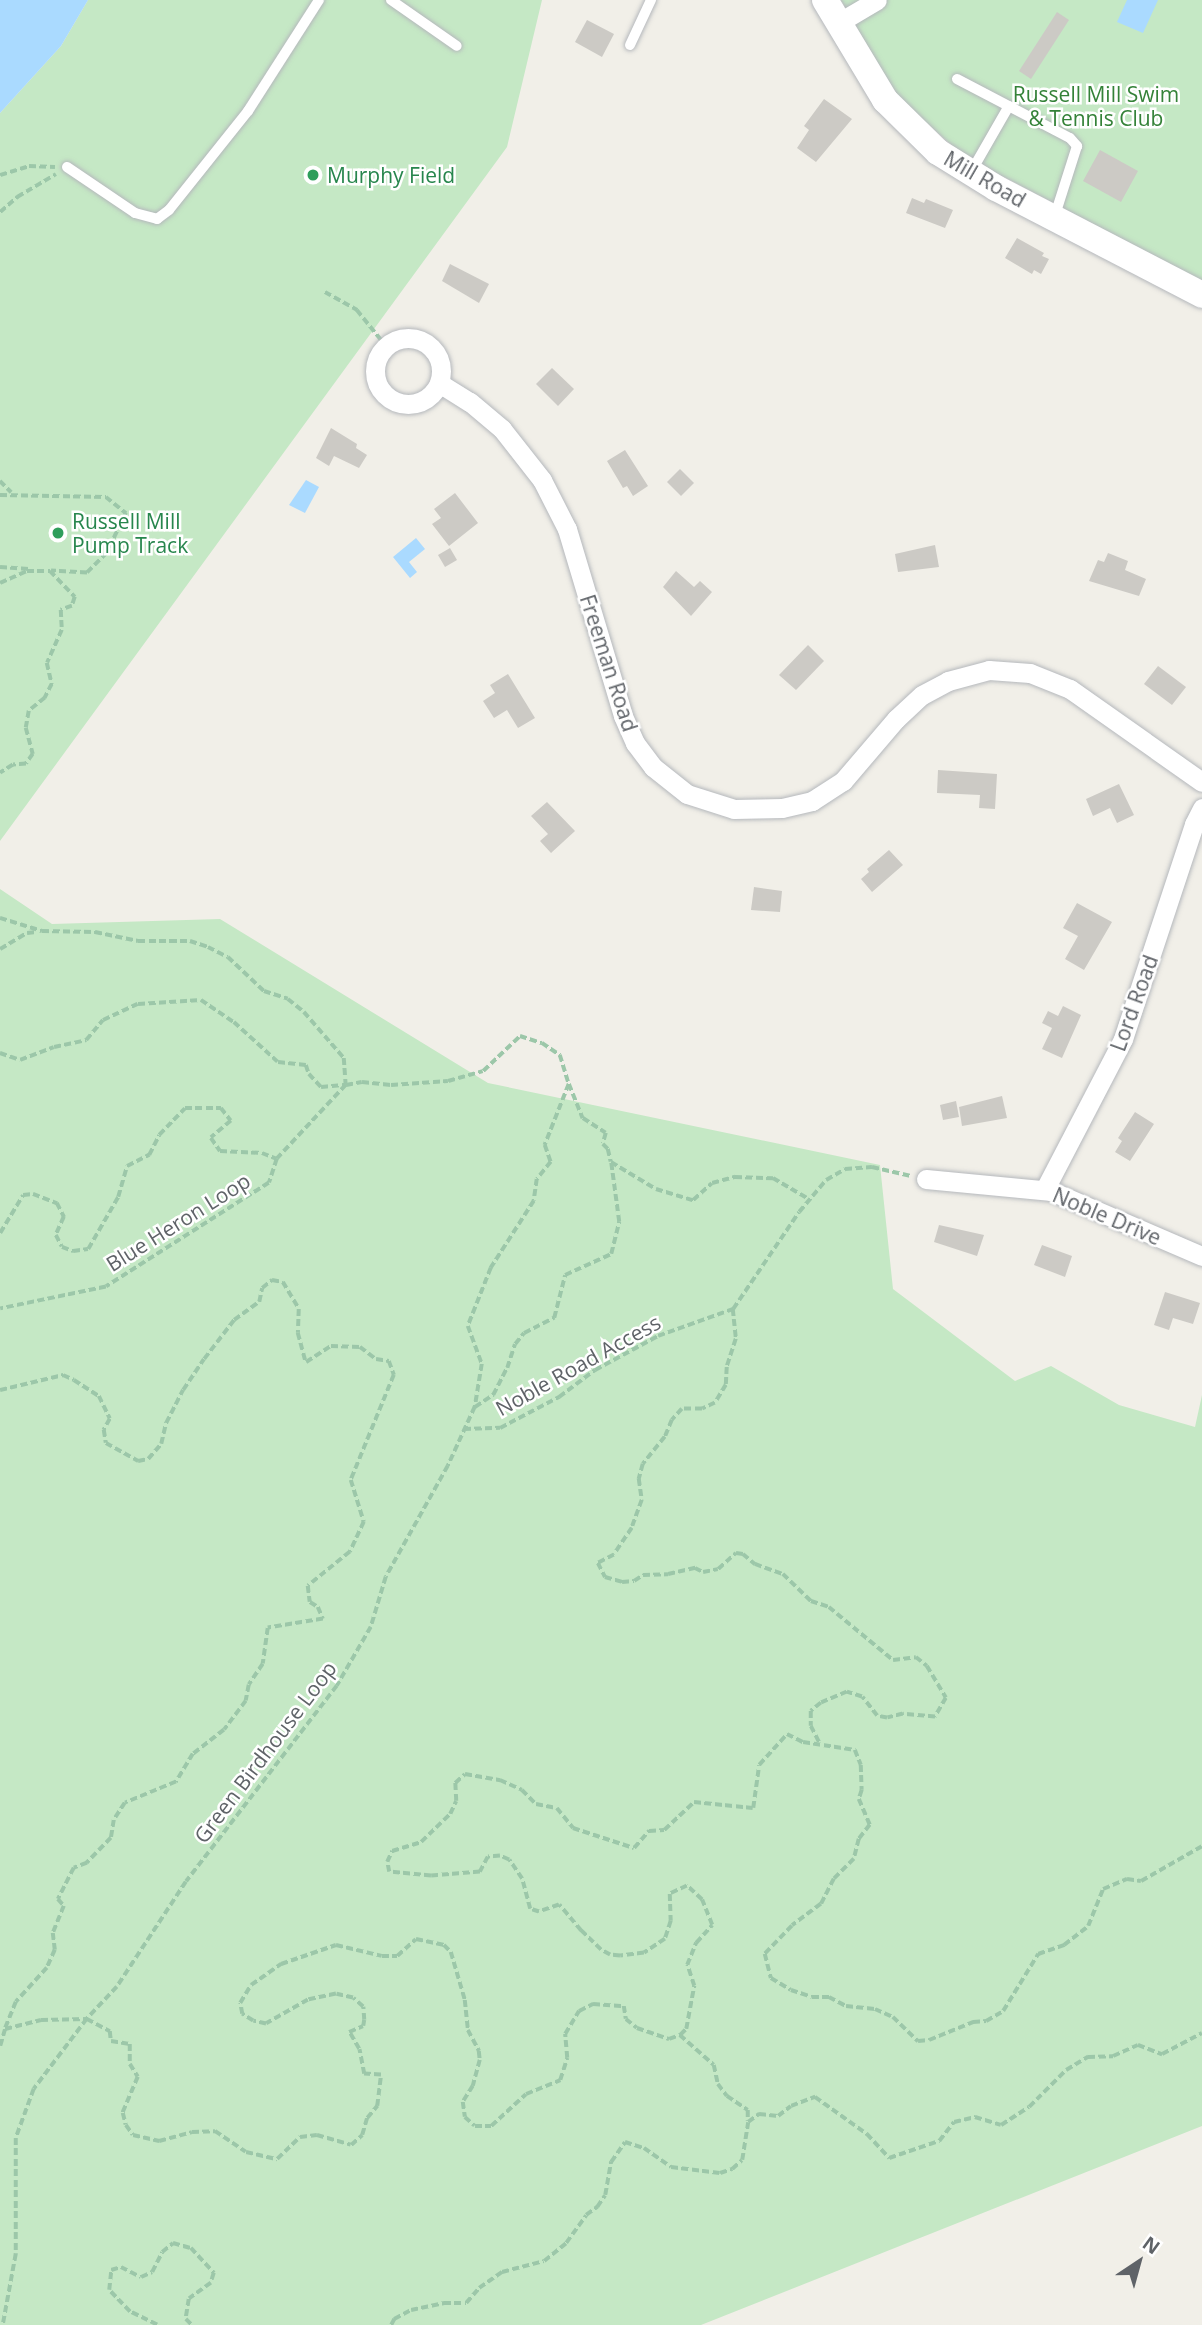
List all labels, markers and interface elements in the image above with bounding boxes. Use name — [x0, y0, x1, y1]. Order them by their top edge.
park label: Russell Mill Swim & Tennis Club — [1013, 81, 1179, 131]
street label: Mill Road — [940, 145, 1030, 213]
place label: Murphy Field — [327, 162, 455, 188]
marker: Murphy Field — [305, 167, 321, 183]
place label: Russell Mill Pump Track — [72, 508, 188, 558]
marker: Russell Mill Pump Track — [50, 525, 66, 541]
street label: Freeman Road — [575, 591, 643, 735]
street label: Lord Road — [1105, 951, 1163, 1055]
street label: Blue Heron Loop — [101, 1168, 255, 1276]
street label: Noble Drive — [1049, 1182, 1165, 1250]
street label: Noble Road Access — [491, 1309, 665, 1421]
street label: Green Birdhouse Loop — [189, 1656, 341, 1848]
north arrow — [1104, 2227, 1174, 2297]
text: N — [1137, 2230, 1165, 2260]

